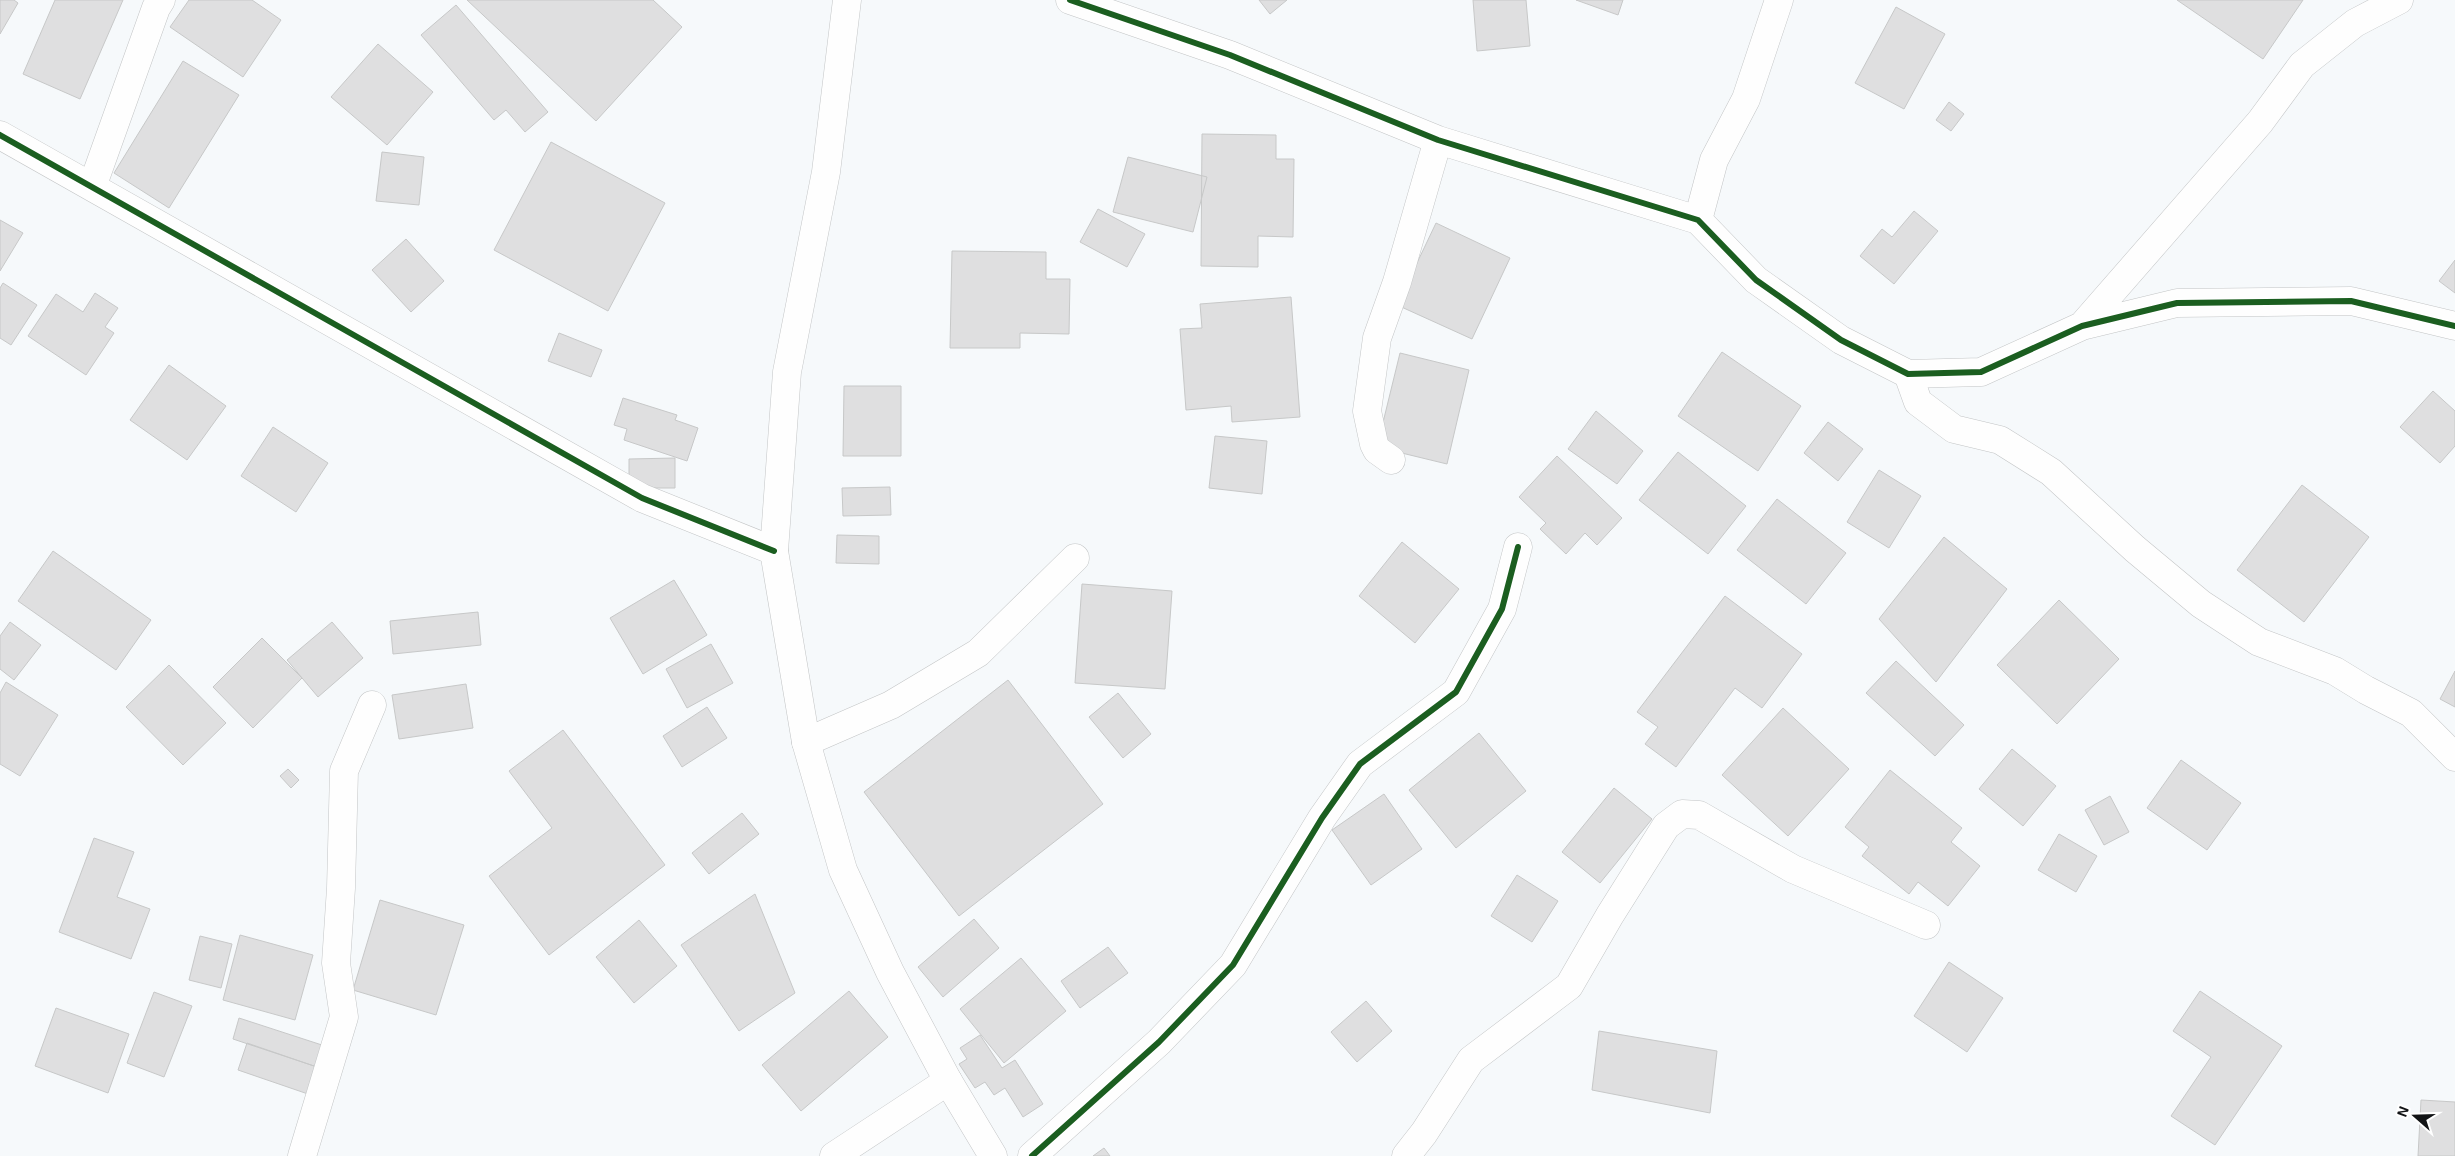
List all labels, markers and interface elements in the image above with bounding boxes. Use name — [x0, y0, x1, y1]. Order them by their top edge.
north arrow — [2390, 1091, 2440, 1141]
text: N — [2393, 1104, 2412, 1119]

